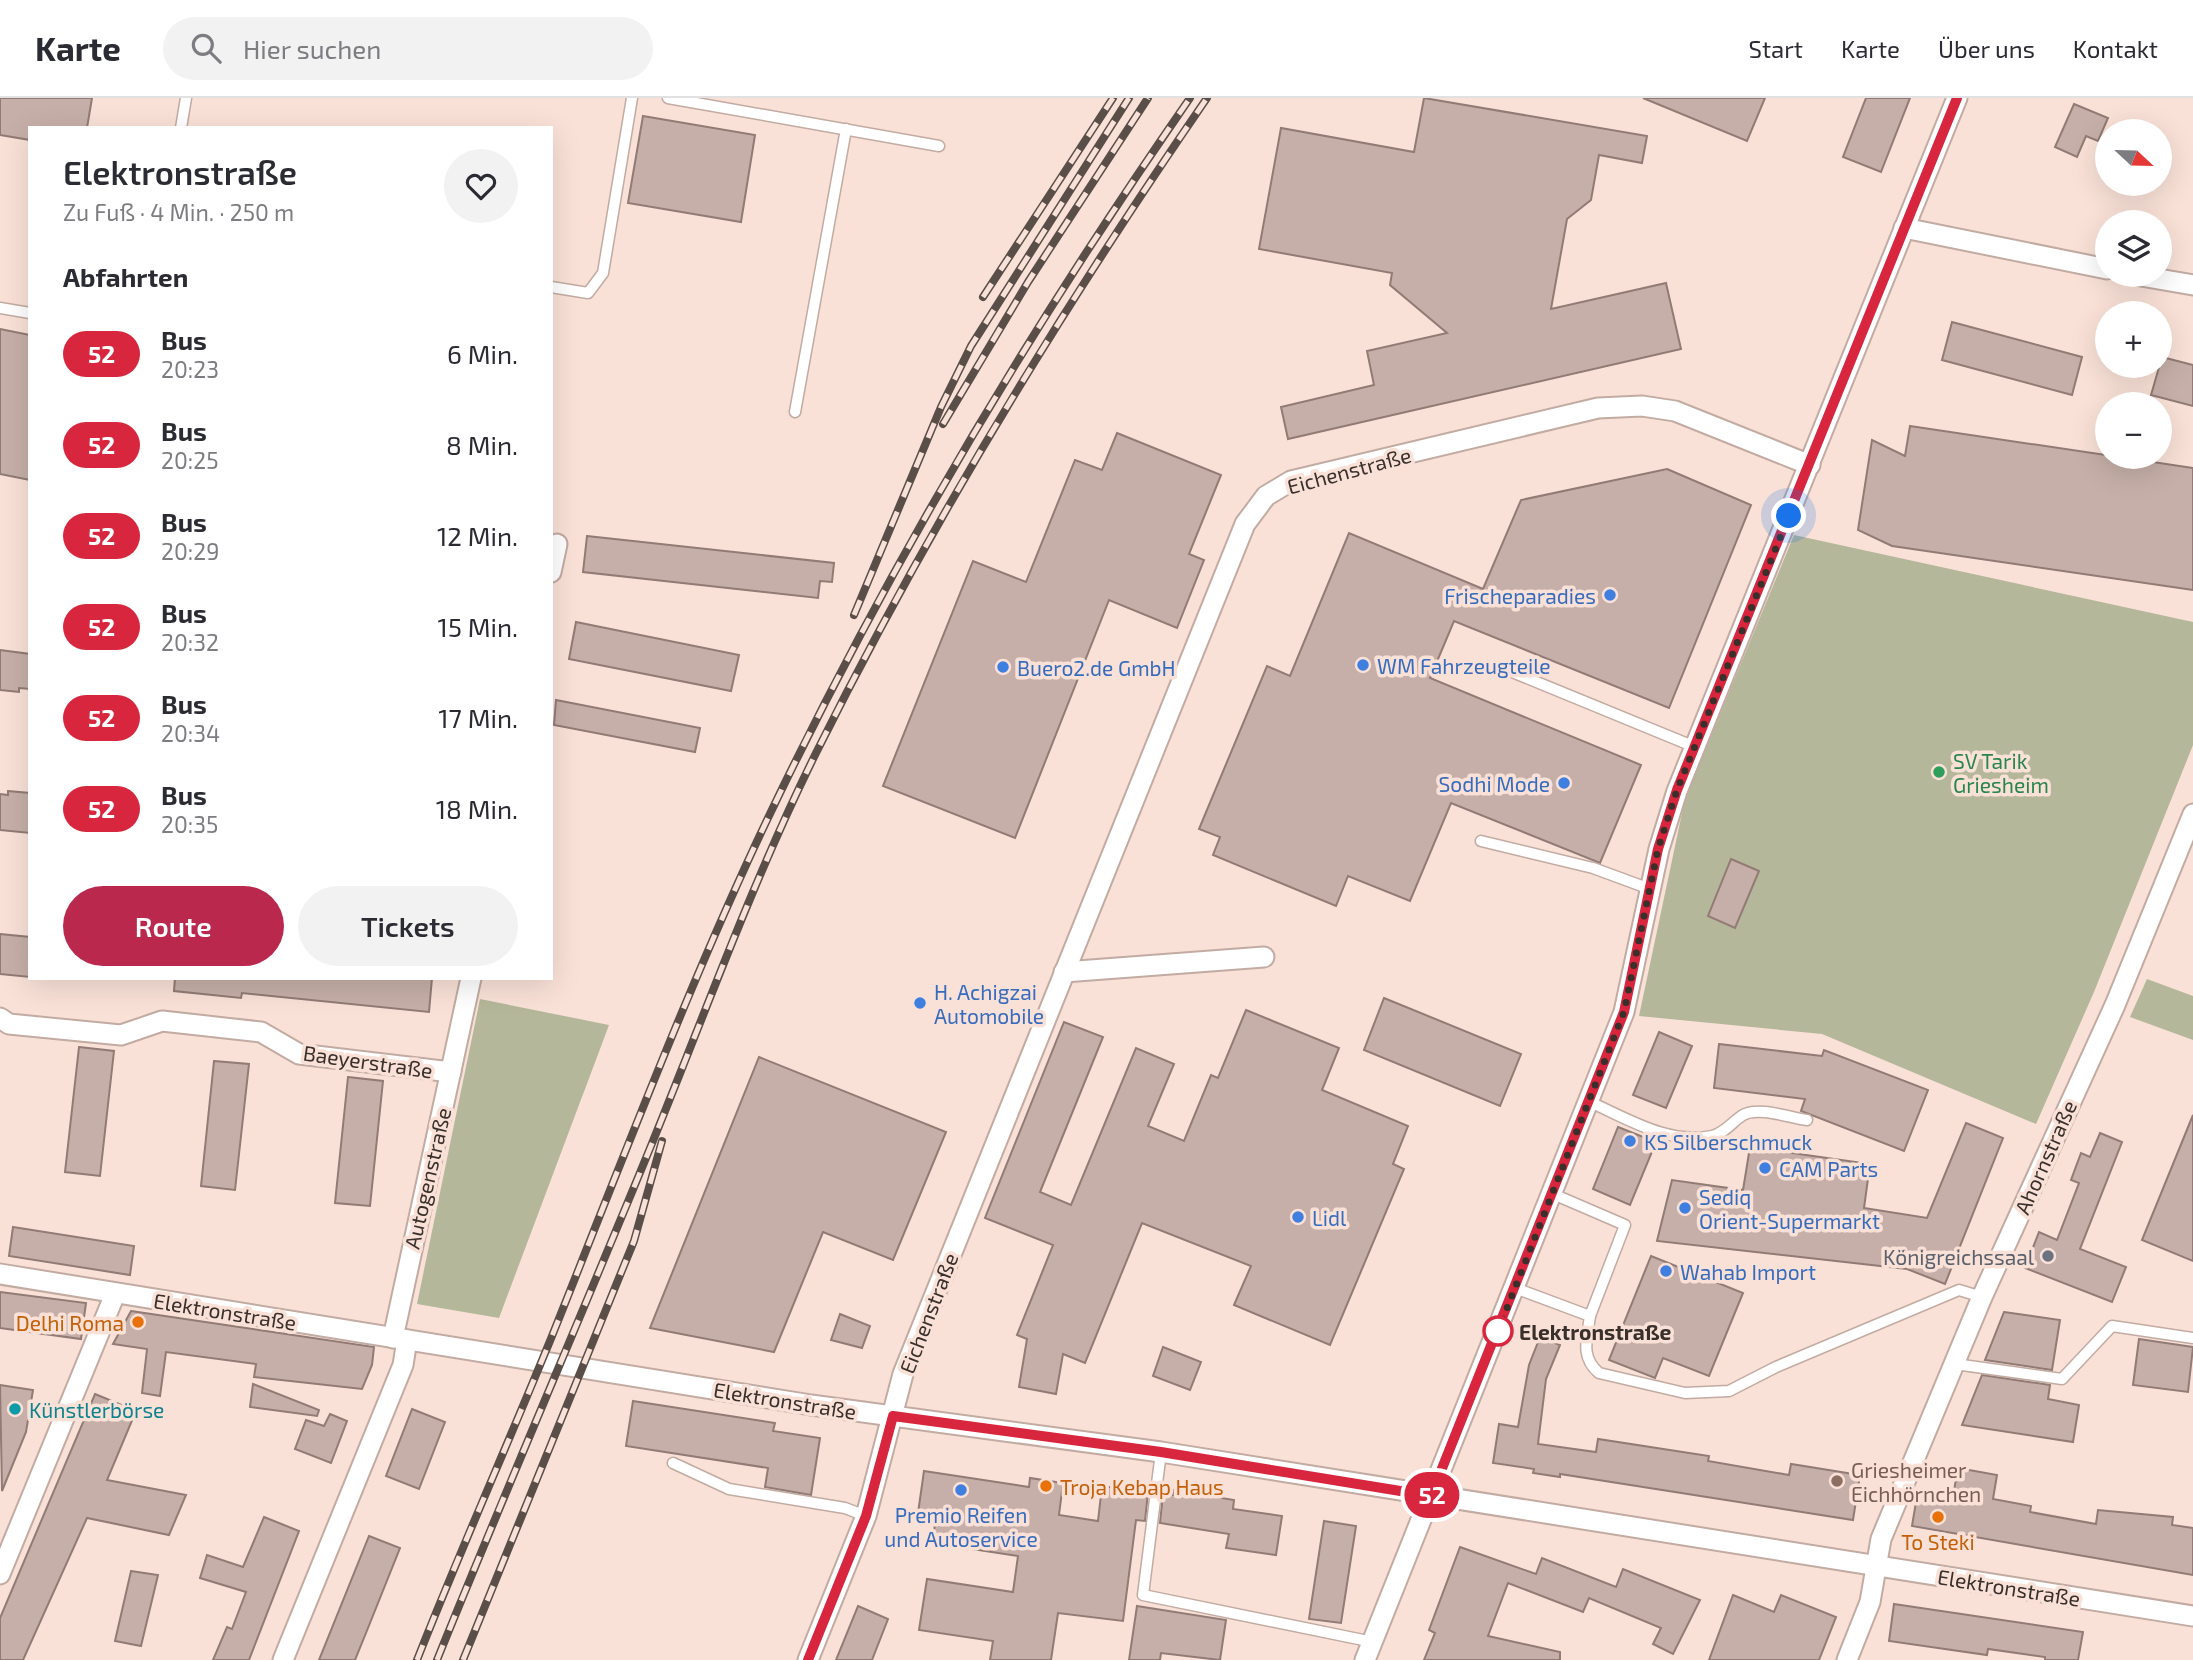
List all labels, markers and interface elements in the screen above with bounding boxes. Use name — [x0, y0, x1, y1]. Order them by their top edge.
search box — [163, 17, 653, 80]
text: Karte — [35, 28, 121, 68]
icon: search — [187, 29, 225, 67]
text: Hier suchen — [243, 33, 381, 64]
text: Start — [1749, 34, 1803, 63]
text: Karte — [1841, 34, 1900, 63]
text: Über uns — [1938, 34, 2035, 63]
text: Kontakt — [2073, 34, 2158, 63]
north arrow — [2095, 119, 2172, 196]
map controls — [2095, 119, 2172, 469]
button: heart — [444, 149, 518, 223]
text: Elektronstraße — [63, 152, 297, 192]
text: Zu Fuß · 4 Min. · 250 m — [63, 198, 294, 226]
button: layers — [2095, 210, 2172, 287]
text: Abfahrten — [63, 261, 188, 292]
button: + — [2095, 301, 2172, 378]
text: Bus — [161, 324, 207, 355]
text: 6 Min. — [447, 338, 518, 369]
text: 52 — [88, 339, 115, 368]
text: 20:23 — [161, 355, 219, 383]
button: − — [2095, 392, 2172, 469]
text: Bus — [161, 415, 207, 446]
text: 8 Min. — [446, 429, 518, 460]
text: 52 — [88, 430, 115, 459]
street label: Eichenstraße — [1284, 441, 1414, 499]
text: 20:25 — [161, 446, 218, 474]
your location — [1771, 498, 1806, 533]
text: Bus — [161, 506, 207, 537]
text: 12 Min. — [437, 520, 518, 551]
text: 52 — [88, 521, 115, 550]
text: 20:29 — [161, 537, 219, 565]
place label: Frischeparadies — [1444, 583, 1596, 608]
marker: Frischeparadies — [1602, 587, 1618, 603]
text: Bus — [161, 597, 207, 628]
text: 15 Min. — [438, 611, 518, 642]
text: 52 — [88, 612, 115, 641]
text: 20:32 — [161, 628, 219, 656]
place label: WM Fahrzeugteile — [1377, 653, 1551, 678]
place label: Buero2.de GmbH — [1017, 655, 1176, 680]
marker: WM Fahrzeugteile — [1355, 657, 1371, 673]
marker: Buero2.de GmbH — [995, 659, 1011, 675]
text: Bus — [161, 688, 207, 719]
text: 17 Min. — [438, 702, 518, 733]
text: 52 — [88, 703, 115, 732]
text: 20:34 — [161, 719, 220, 747]
place label: SV Tarik Griesheim — [1953, 748, 2049, 797]
marker: SV Tarik Griesheim — [1931, 764, 1947, 780]
place label: Sodhi Mode — [1439, 771, 1550, 796]
marker: Sodhi Mode — [1556, 775, 1572, 791]
text: Bus — [161, 779, 207, 810]
text: 18 Min. — [436, 793, 518, 824]
text: 52 — [88, 794, 115, 823]
text: 20:35 — [161, 810, 218, 838]
button: Route — [63, 886, 284, 966]
button: Tickets — [298, 886, 518, 966]
place label: H. Achigzai Automobile — [934, 979, 1044, 1028]
marker: H. Achigzai Automobile — [912, 995, 928, 1011]
street label: Baeyerstraße — [302, 1040, 434, 1082]
street label: Ahornstraße — [2009, 1096, 2081, 1218]
street label: Autogenstraße — [399, 1105, 455, 1251]
place label: KS Silberschmuck — [1644, 1129, 1813, 1154]
marker: KS Silberschmuck — [1622, 1133, 1638, 1149]
place label: CAM Parts — [1779, 1156, 1878, 1181]
marker: CAM Parts — [1757, 1160, 1773, 1176]
place label: Sediq Orient-Supermarkt — [1699, 1184, 1880, 1233]
marker: Sediq Orient-Supermarkt — [1677, 1200, 1693, 1216]
place label: Lidl — [1312, 1205, 1347, 1230]
marker: Lidl — [1290, 1209, 1306, 1225]
place label: Königreichssaal — [1883, 1244, 2035, 1269]
marker: Königreichssaal — [2040, 1248, 2056, 1264]
street label: Eichenstraße — [894, 1249, 962, 1377]
place label: Wahab Import — [1680, 1259, 1816, 1284]
marker: Wahab Import — [1658, 1263, 1674, 1279]
street label: Elektronstraße — [152, 1287, 298, 1335]
place label: Delhi Roma — [16, 1310, 124, 1335]
marker: Delhi Roma — [130, 1314, 146, 1330]
marker: Elektronstraße — [1483, 1316, 1513, 1346]
place label: Elektronstraße — [1519, 1319, 1672, 1344]
street label: Elektronstraße — [712, 1376, 858, 1424]
place label: Künstlerbörse — [29, 1397, 164, 1422]
marker: Künstlerbörse — [7, 1401, 23, 1417]
place label: Griesheimer Eichhörnchen — [1851, 1457, 1981, 1506]
line badge: 52 — [1400, 1472, 1464, 1518]
marker: Griesheimer Eichhörnchen — [1829, 1473, 1845, 1489]
place label: Troja Kebap Haus — [1060, 1474, 1224, 1500]
marker: Troja Kebap Haus — [1038, 1478, 1054, 1494]
text: 52 — [1418, 1480, 1446, 1509]
marker: Premio Reifen und Autoservice — [953, 1482, 969, 1498]
place label: Premio Reifen und Autoservice — [884, 1502, 1038, 1551]
marker: To Steki — [1930, 1509, 1946, 1525]
place label: To Steki — [1901, 1529, 1975, 1554]
street label: Elektronstraße — [1936, 1563, 2082, 1611]

